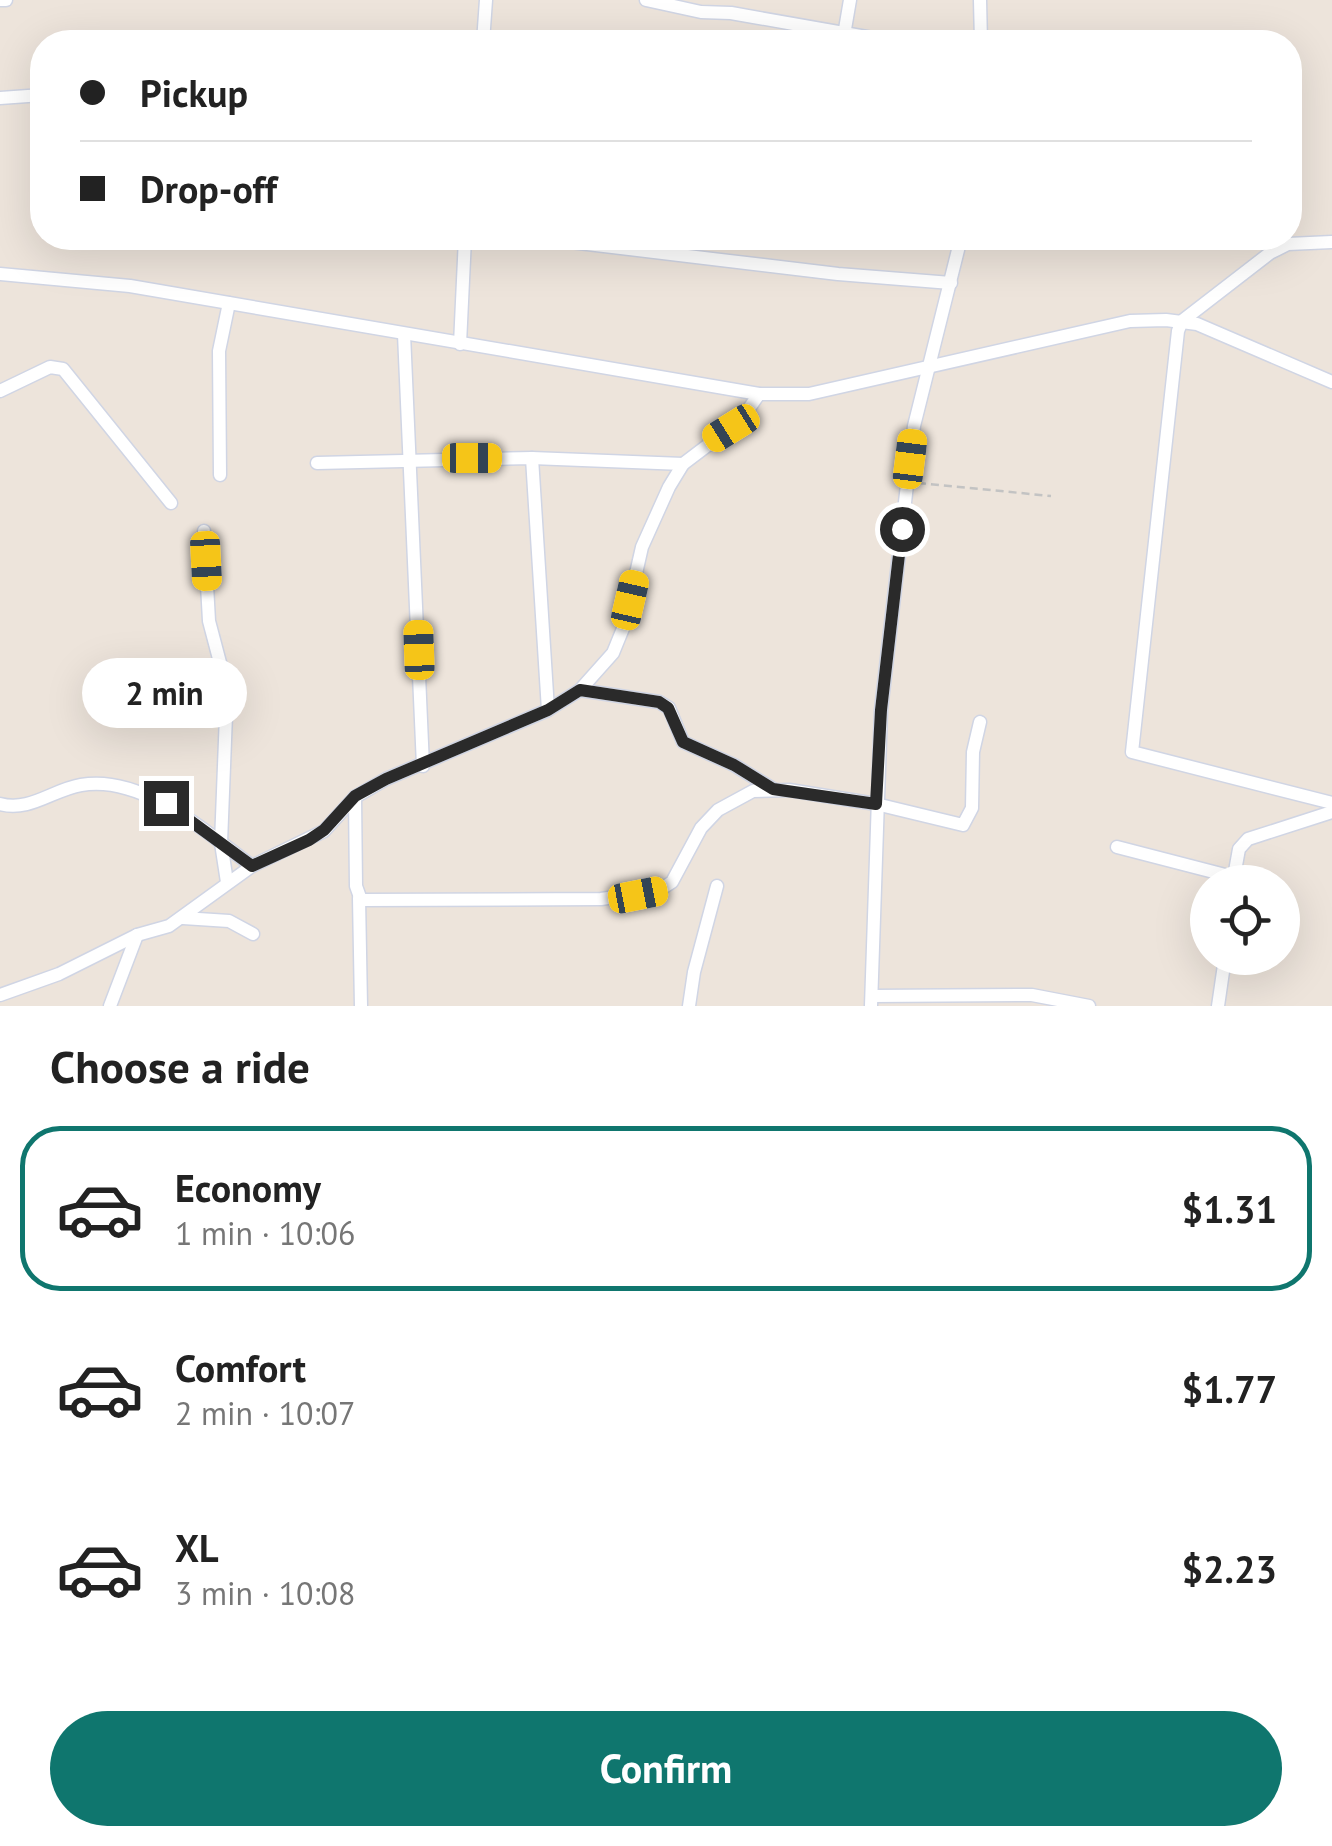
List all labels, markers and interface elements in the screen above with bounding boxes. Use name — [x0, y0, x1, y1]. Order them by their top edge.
text: Pickup — [140, 68, 248, 117]
text: Drop-off — [140, 164, 277, 213]
car — [698, 399, 764, 457]
car — [891, 427, 929, 491]
car — [442, 443, 502, 473]
route start — [880, 507, 925, 552]
car — [189, 530, 223, 592]
car — [609, 567, 651, 633]
car — [403, 619, 435, 681]
callout: 2 min — [84, 658, 248, 728]
text: 2 min — [125, 672, 204, 714]
route end — [144, 781, 189, 826]
map controls — [1190, 865, 1300, 975]
button: locate — [1190, 865, 1300, 975]
car — [606, 875, 670, 915]
text: Choose a ride — [50, 1037, 310, 1095]
text: Economy — [175, 1163, 321, 1212]
icon: car — [55, 1164, 145, 1254]
text: $1.31 — [1181, 1184, 1277, 1233]
text: 1 min · 10:06 — [175, 1212, 355, 1254]
text: Comfort — [175, 1343, 306, 1392]
icon: car — [55, 1344, 145, 1434]
text: $1.77 — [1181, 1364, 1277, 1413]
text: 2 min · 10:07 — [175, 1392, 355, 1434]
text: XL — [175, 1523, 219, 1572]
icon: car — [55, 1524, 145, 1614]
text: $2.23 — [1181, 1544, 1277, 1593]
text: 3 min · 10:08 — [175, 1572, 355, 1614]
button: Confirm — [50, 1711, 1282, 1826]

